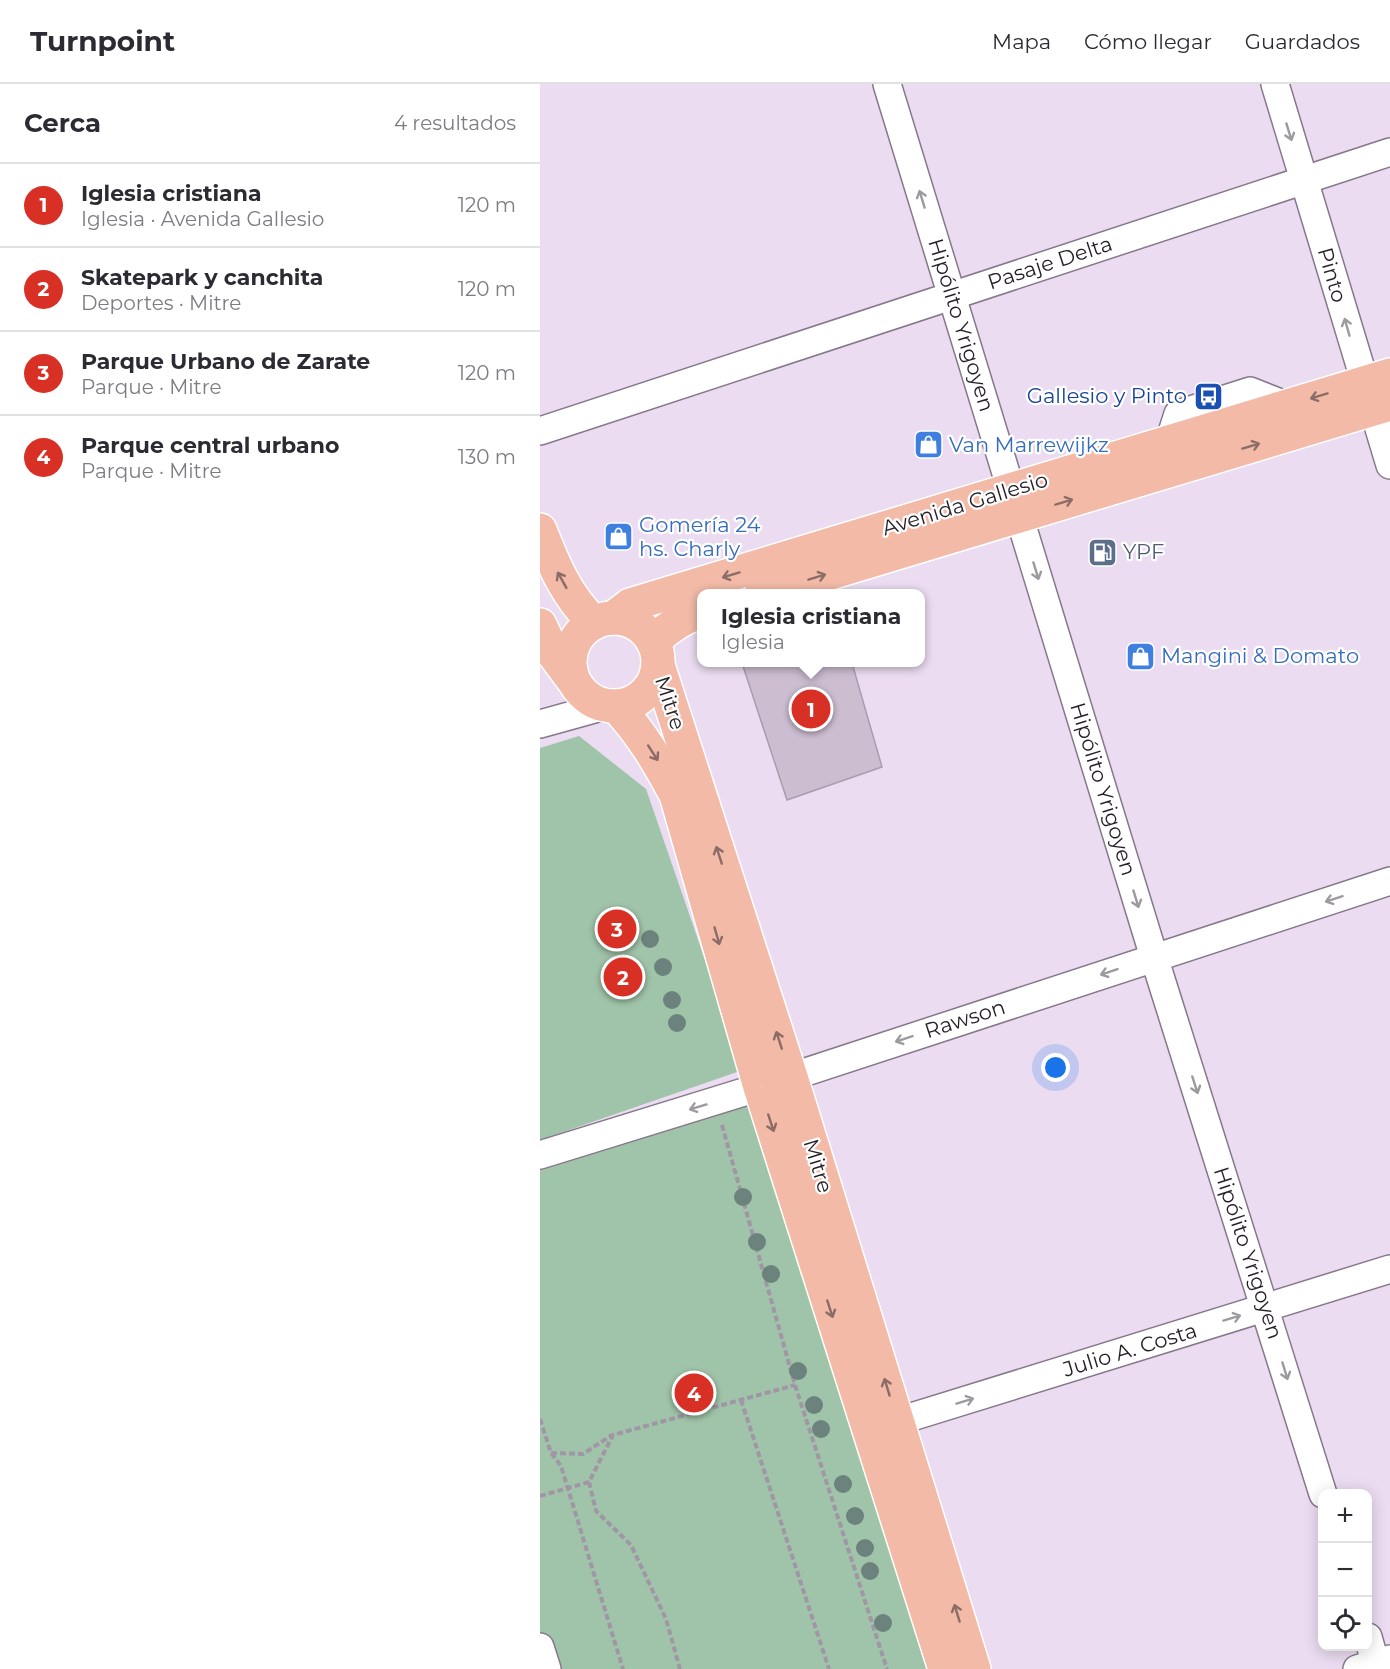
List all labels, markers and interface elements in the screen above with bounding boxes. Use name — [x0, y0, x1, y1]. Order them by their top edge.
text: Turnpoint — [30, 24, 175, 58]
text: Mapa — [992, 29, 1051, 54]
text: Cómo llegar — [1084, 29, 1212, 54]
text: Guardados — [1245, 29, 1360, 54]
text: Cerca — [24, 107, 101, 139]
text: 4 resultados — [394, 111, 516, 135]
one-way arrow — [1284, 122, 1295, 141]
text: Iglesia cristiana — [81, 180, 261, 207]
one-way arrow — [916, 190, 927, 209]
text: 1 — [40, 193, 47, 217]
text: 120 m — [458, 193, 516, 217]
text: Iglesia · Avenida Gallesio — [81, 207, 324, 231]
street label: Pasaje Delta — [984, 231, 1115, 294]
street label: Hipólito Yrigoyen — [923, 235, 1000, 414]
street label: Pinto — [1313, 244, 1352, 305]
text: Skatepark y canchita — [81, 264, 323, 291]
text: 2 — [38, 277, 49, 301]
text: 120 m — [458, 277, 516, 301]
text: Deportes · Mitre — [81, 291, 241, 315]
one-way arrow — [1341, 318, 1352, 337]
text: Parque Urbano de Zarate — [81, 348, 370, 375]
text: 3 — [38, 361, 49, 385]
text: 120 m — [458, 361, 516, 385]
text: Parque · Mitre — [81, 375, 222, 399]
bus stop icon: Gallesio y Pinto — [1192, 380, 1224, 412]
place label: Gallesio y Pinto — [1027, 383, 1187, 408]
one-way arrow — [1310, 391, 1329, 402]
shop icon: Van Marrewijkz — [912, 429, 944, 461]
text: Parque central urbano — [81, 432, 339, 459]
place label: Van Marrewijkz — [949, 432, 1109, 457]
one-way arrow — [1241, 440, 1260, 451]
text: 4 — [37, 445, 50, 469]
text: 130 m — [458, 445, 516, 469]
text: Parque · Mitre — [81, 459, 222, 483]
street label: Avenida Gallesio — [879, 466, 1051, 541]
one-way arrow — [1054, 496, 1073, 507]
place label: Gomería 24 hs. Charly — [639, 512, 761, 561]
shop icon: Gomería 24 hs. Charly — [602, 521, 634, 553]
fuel station icon: YPF — [1086, 536, 1118, 568]
place label: YPF — [1123, 539, 1164, 564]
one-way arrow — [1032, 561, 1043, 580]
one-way arrow — [722, 570, 741, 581]
one-way arrow — [807, 571, 826, 582]
one-way arrow — [556, 572, 568, 589]
popup — [697, 589, 925, 667]
text: Iglesia cristiana — [721, 603, 901, 630]
text: Iglesia — [721, 630, 785, 654]
shop icon: Mangini & Domato — [1124, 640, 1156, 672]
place label: Mangini & Domato — [1161, 643, 1359, 668]
street label: Mitre — [650, 673, 691, 733]
pin: 1 — [792, 686, 830, 732]
street label: Hipólito Yrigoyen — [1065, 699, 1142, 878]
one-way arrow — [646, 744, 659, 761]
one-way arrow — [713, 846, 724, 865]
one-way arrow — [1131, 889, 1142, 908]
one-way arrow — [1325, 895, 1344, 906]
pin: 3 — [598, 906, 637, 952]
one-way arrow — [711, 926, 723, 945]
pin: 2 — [604, 954, 643, 1000]
one-way arrow — [1100, 967, 1119, 978]
street label: Rawson — [921, 994, 1008, 1043]
one-way arrow — [773, 1031, 784, 1050]
one-way arrow — [895, 1035, 914, 1046]
your location — [1041, 1053, 1070, 1082]
one-way arrow — [1190, 1075, 1201, 1094]
one-way arrow — [689, 1102, 708, 1113]
one-way arrow — [766, 1113, 777, 1132]
street label: Mitre — [799, 1136, 838, 1196]
street label: Hipólito Yrigoyen — [1209, 1164, 1288, 1342]
one-way arrow — [825, 1299, 836, 1318]
one-way arrow — [1222, 1312, 1241, 1323]
street label: Julio A. Costa — [1059, 1317, 1200, 1382]
one-way arrow — [1280, 1361, 1291, 1380]
pin: 4 — [674, 1370, 714, 1416]
one-way arrow — [881, 1378, 892, 1397]
one-way arrow — [955, 1395, 974, 1406]
map controls — [1318, 1489, 1372, 1651]
button: + — [1318, 1489, 1372, 1543]
button: − — [1318, 1543, 1372, 1597]
button: locate — [1318, 1597, 1372, 1651]
one-way arrow — [951, 1604, 962, 1623]

